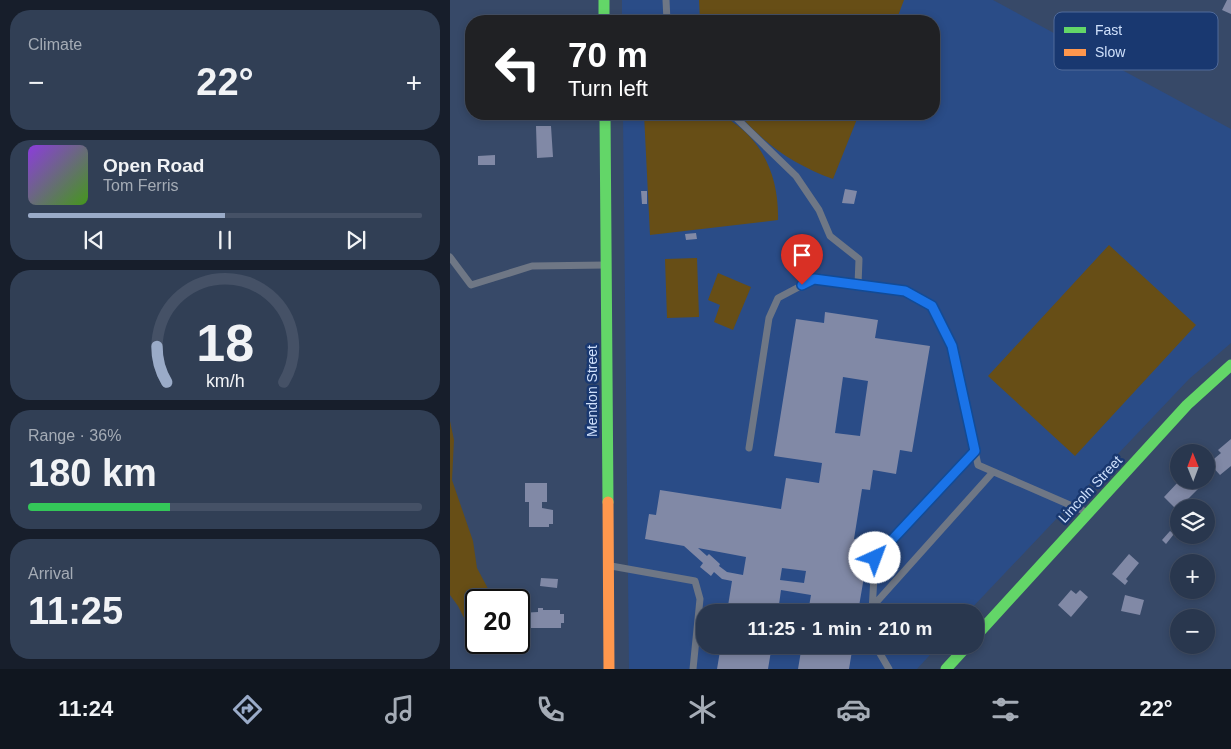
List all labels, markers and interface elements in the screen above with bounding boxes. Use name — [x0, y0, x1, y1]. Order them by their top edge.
legend — [1054, 12, 1218, 70]
text: Fast — [1095, 22, 1122, 38]
icon: left — [485, 35, 550, 100]
text: 70 m — [568, 35, 648, 74]
text: Climate — [28, 36, 82, 53]
text: Slow — [1095, 44, 1126, 60]
text: 22° — [196, 61, 254, 103]
text: − — [28, 67, 44, 98]
text: + — [406, 67, 422, 98]
text: Turn left — [568, 76, 648, 101]
text: Open Road — [103, 155, 204, 176]
text: Tom Ferris — [103, 177, 179, 194]
icon: previous — [80, 226, 108, 254]
icon: pause — [211, 226, 239, 254]
icon: next — [342, 226, 370, 254]
pin — [781, 234, 823, 285]
icon: arrive — [788, 241, 816, 269]
text: 18 — [196, 314, 254, 372]
street label: Mendon Street — [584, 345, 600, 437]
text: km/h — [206, 371, 244, 391]
text: Range · 36% — [28, 427, 121, 444]
north arrow — [1170, 444, 1215, 489]
map controls — [1170, 444, 1215, 654]
text: 180 km — [28, 452, 157, 494]
street label: Lincoln Street — [1055, 452, 1125, 526]
button: layers — [1170, 499, 1215, 544]
position arrow — [848, 531, 900, 583]
button: + — [1170, 554, 1215, 599]
text: Arrival — [28, 565, 73, 582]
speed limit sign: 20 — [465, 589, 530, 654]
text: 11:25 — [28, 590, 123, 632]
button: − — [1170, 609, 1215, 654]
text: 11:25 · 1 min · 210 m — [748, 618, 932, 639]
icon: directions — [230, 692, 265, 727]
icon: music — [382, 692, 417, 727]
icon: phone — [533, 692, 568, 727]
icon: climate — [685, 692, 720, 727]
icon: car — [836, 692, 871, 727]
icon: filters — [988, 692, 1023, 727]
text: 11:24 — [58, 696, 113, 721]
text: 22° — [1139, 696, 1173, 721]

